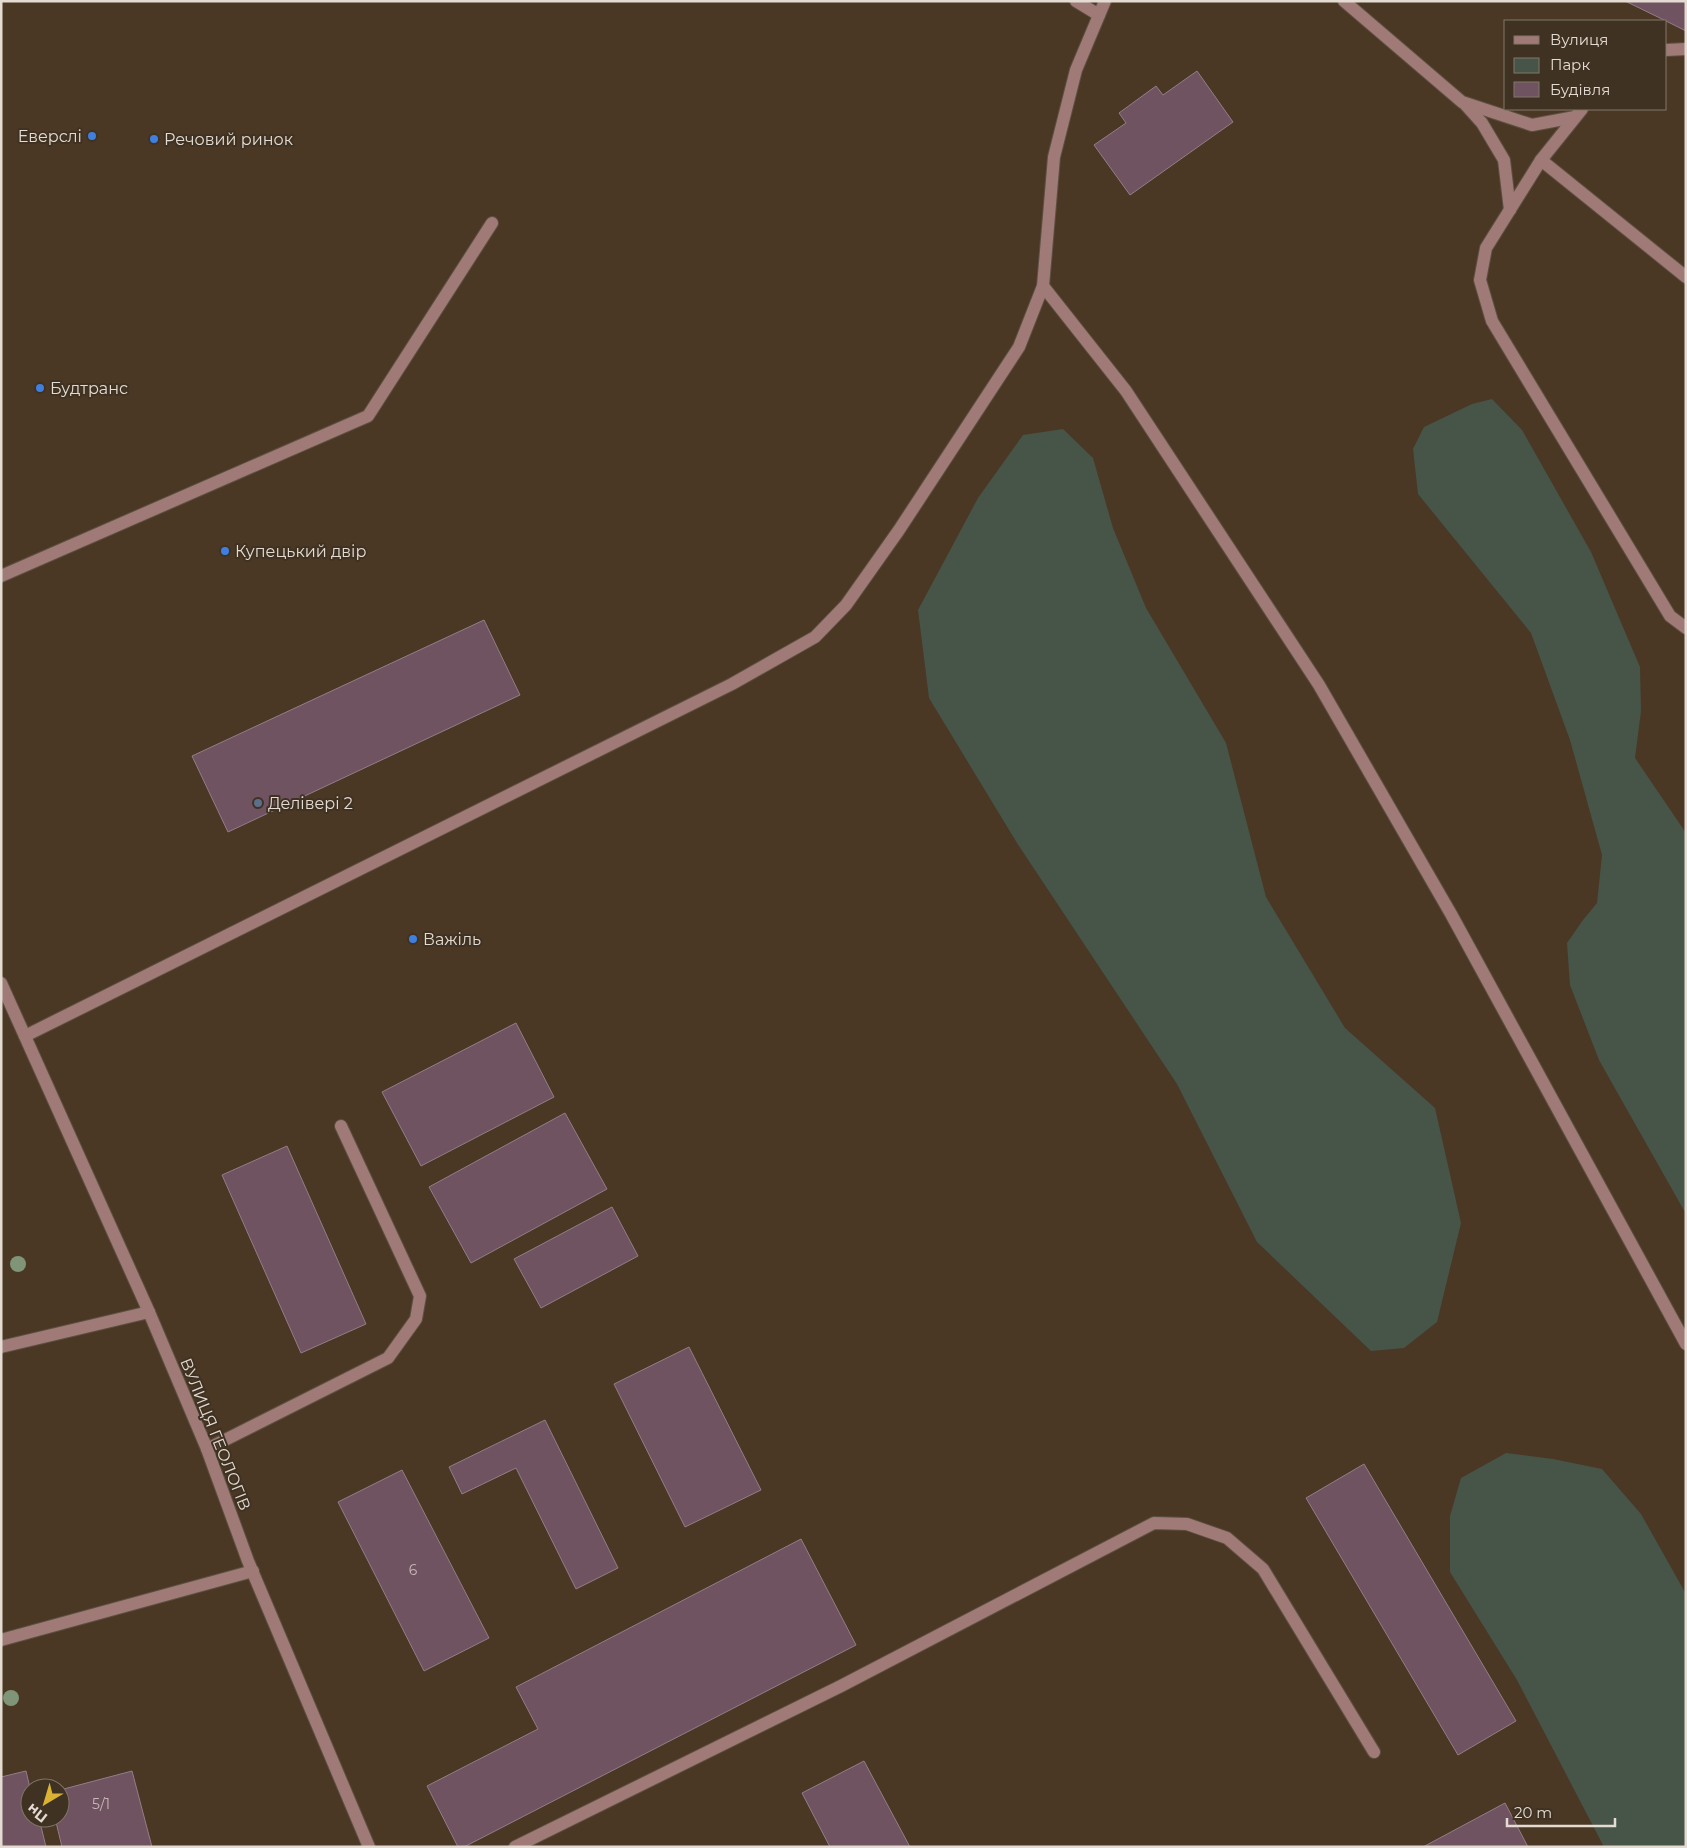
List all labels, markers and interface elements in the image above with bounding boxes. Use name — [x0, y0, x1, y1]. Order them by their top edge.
legend — [1504, 20, 1667, 110]
text: Вулиця — [1550, 30, 1608, 49]
text: Парк — [1550, 55, 1590, 74]
text: Будівля — [1550, 80, 1610, 99]
place label: Еверслі — [18, 127, 82, 146]
marker: Еверслі — [86, 130, 98, 142]
place label: Речовий ринок — [164, 130, 294, 149]
marker: Речовий ринок — [148, 133, 160, 145]
place label: Будтранс — [50, 379, 128, 398]
marker: Будтранс — [34, 382, 46, 394]
place label: Купецький двір — [235, 542, 366, 561]
marker: Купецький двір — [219, 545, 231, 557]
place label: Делівері 2 — [268, 794, 353, 813]
marker: Делівері 2 — [252, 797, 264, 809]
place label: Важіль — [423, 930, 481, 949]
marker: Важіль — [407, 933, 419, 945]
street label: ВУЛИЦЯ ГЕОЛОГІВ — [176, 1355, 255, 1513]
house number: 6 — [409, 1561, 418, 1579]
north arrow — [20, 1778, 70, 1828]
house number: 5/1 — [92, 1795, 110, 1813]
scale bar — [1507, 1796, 1614, 1828]
text: Пн — [23, 1800, 51, 1827]
text: 20 m — [1514, 1803, 1552, 1822]

